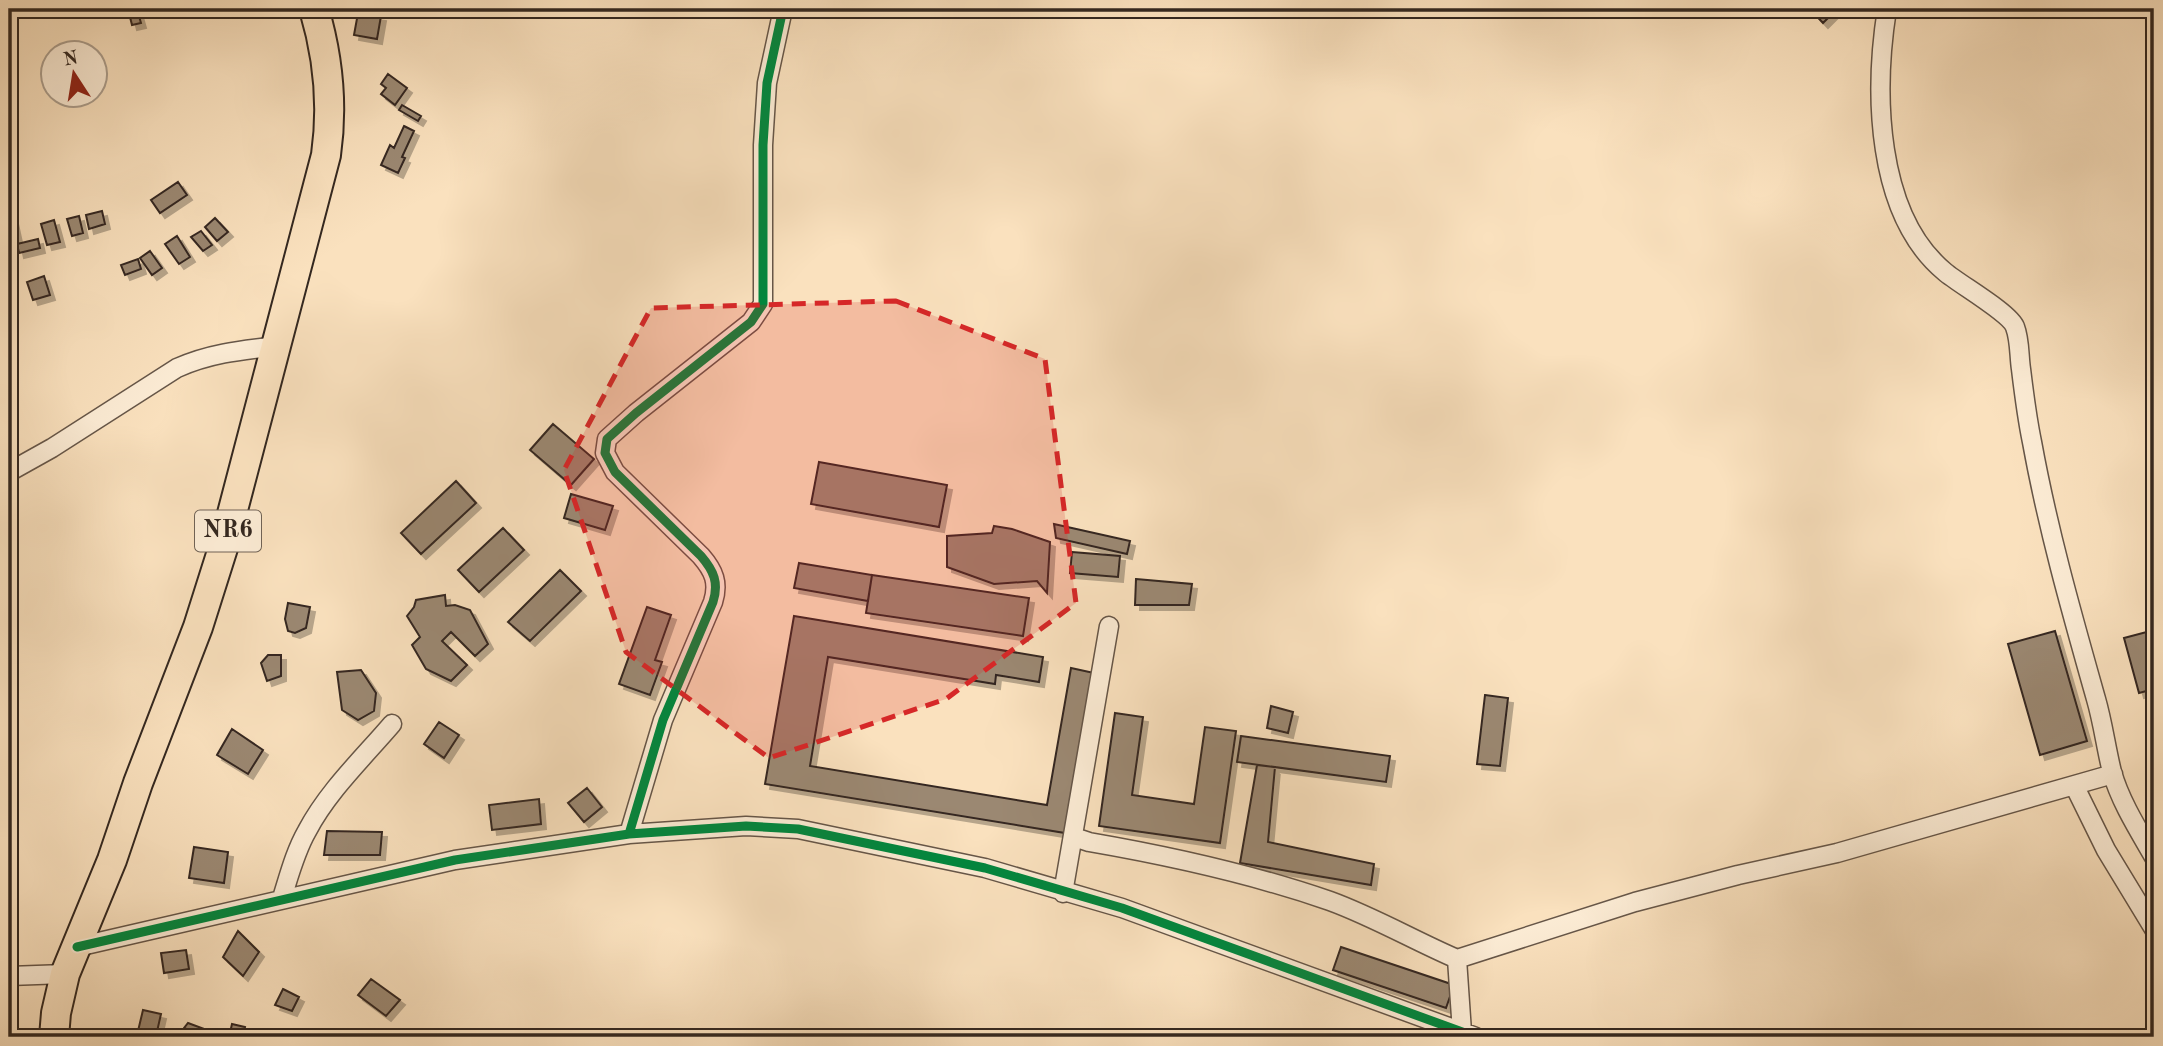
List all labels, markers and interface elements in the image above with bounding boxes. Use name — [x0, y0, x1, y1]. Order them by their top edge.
north arrow — [38, 38, 108, 108]
text: N — [62, 49, 81, 71]
road number: NR6 — [195, 510, 261, 552]

